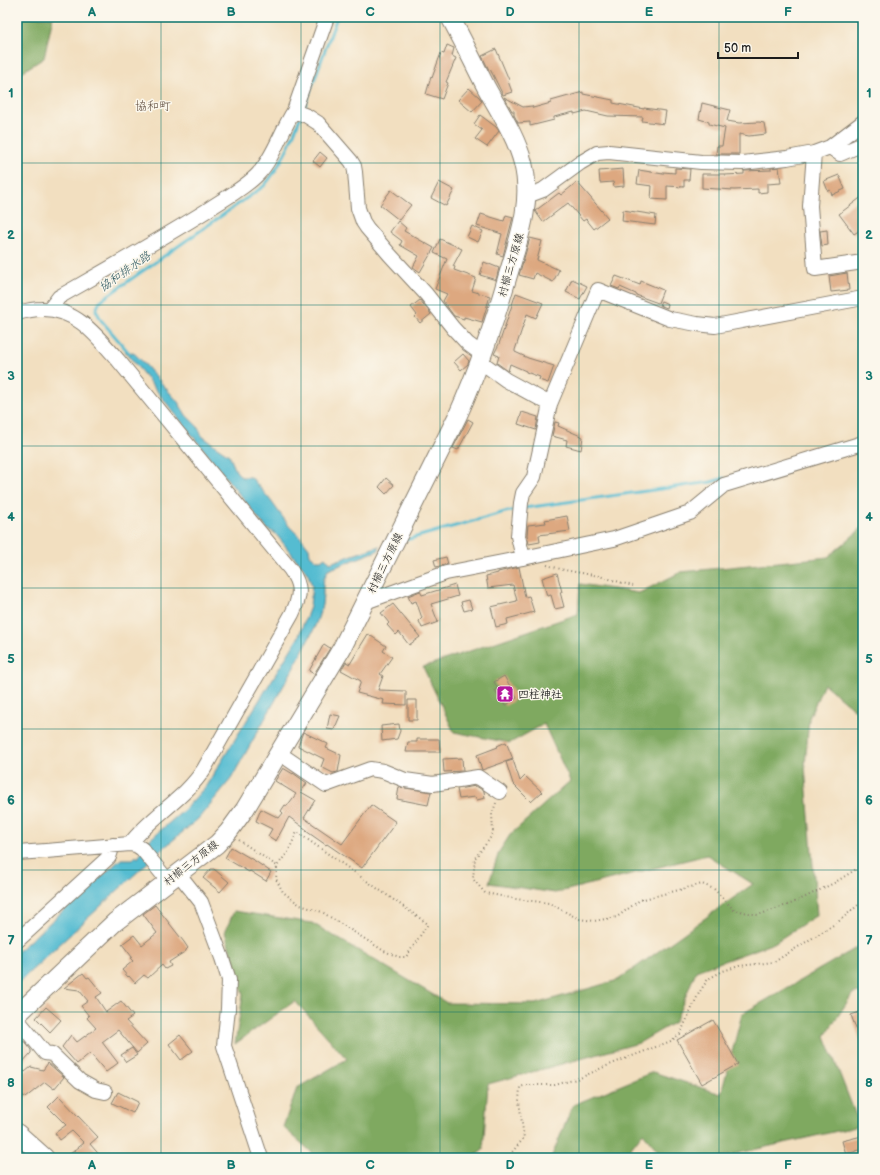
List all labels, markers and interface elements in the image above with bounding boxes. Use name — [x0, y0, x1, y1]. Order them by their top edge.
text: A — [87, 4, 96, 20]
text: B — [226, 4, 236, 20]
text: C — [365, 4, 375, 20]
text: D — [505, 4, 515, 20]
text: E — [645, 4, 654, 20]
text: F — [784, 4, 792, 20]
scale bar — [718, 34, 798, 60]
text: 50 m — [724, 41, 751, 56]
text: 1 — [8, 85, 14, 101]
text: 1 — [866, 85, 872, 101]
district label: 協和町 — [135, 99, 171, 114]
text: 2 — [7, 227, 15, 243]
text: 2 — [865, 227, 873, 243]
street label: 村櫛三方原線 — [496, 231, 526, 299]
water label: 協和排水路 — [96, 248, 155, 295]
text: 3 — [7, 368, 15, 384]
text: 3 — [865, 368, 873, 384]
text: 4 — [7, 509, 15, 525]
text: 4 — [865, 509, 873, 525]
street label: 村櫛三方原線 — [365, 530, 405, 596]
text: 5 — [7, 651, 15, 667]
text: 5 — [865, 651, 873, 667]
temple icon: 四柱神社 — [495, 684, 515, 704]
place label: 四柱神社 — [518, 688, 562, 701]
text: 6 — [7, 792, 15, 808]
text: 6 — [865, 792, 873, 808]
street label: 村櫛三方原線 — [161, 838, 221, 888]
text: 7 — [7, 933, 15, 949]
text: 7 — [865, 933, 873, 949]
text: 8 — [7, 1075, 15, 1091]
text: 8 — [865, 1075, 873, 1091]
text: A — [87, 1157, 96, 1173]
text: B — [226, 1157, 236, 1173]
text: C — [365, 1157, 375, 1173]
text: D — [505, 1157, 515, 1173]
text: E — [645, 1157, 654, 1173]
text: F — [784, 1157, 792, 1173]

